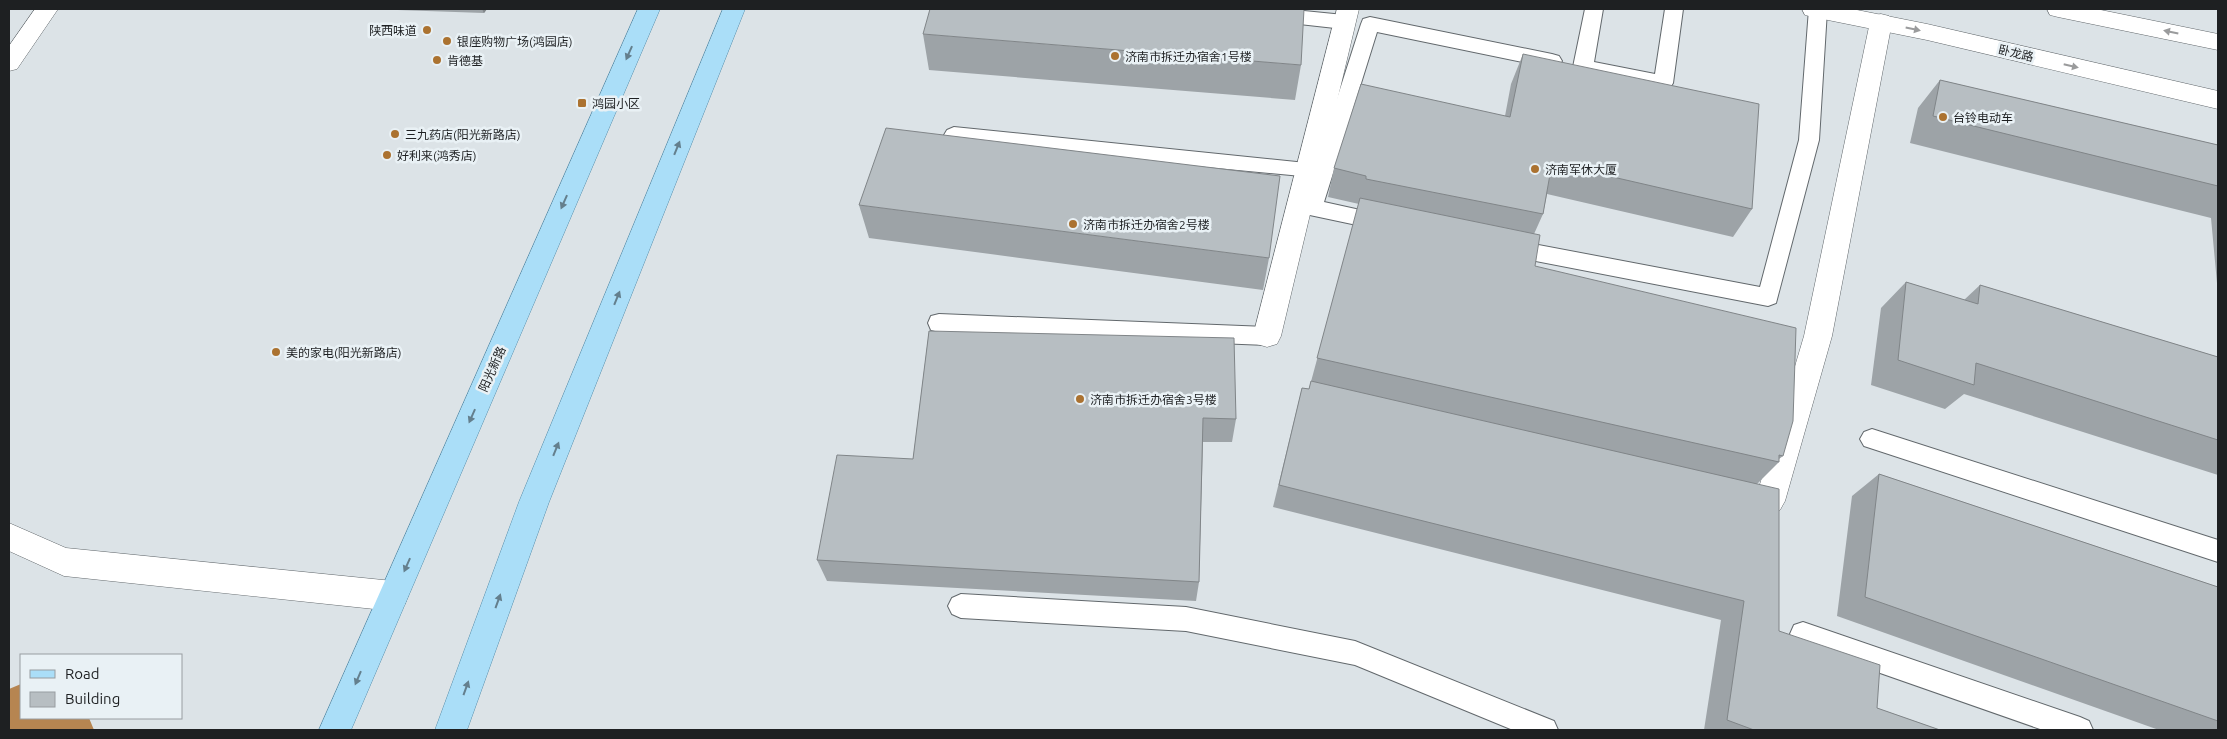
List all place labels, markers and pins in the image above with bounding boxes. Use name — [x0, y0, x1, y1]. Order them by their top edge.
place label: 陕西味道 — [369, 24, 417, 37]
marker: 陕西味道 — [421, 24, 433, 36]
marker: 银座购物广场(鸿园店) — [441, 35, 453, 47]
place label: 银座购物广场(鸿园店) — [457, 35, 573, 49]
marker: 济南市拆迁办宿舍1号楼 — [1109, 50, 1121, 62]
place label: 济南市拆迁办宿舍1号楼 — [1125, 50, 1252, 63]
marker: 肯德基 — [431, 54, 443, 66]
place label: 肯德基 — [447, 54, 483, 67]
marker: 鸿园小区 — [576, 97, 588, 109]
place label: 鸿园小区 — [592, 97, 640, 110]
marker: 台铃电动车 — [1937, 111, 1949, 123]
place label: 台铃电动车 — [1953, 111, 2013, 124]
marker: 三九药店(阳光新路店) — [389, 128, 401, 140]
place label: 三九药店(阳光新路店) — [405, 128, 521, 142]
marker: 好利来(鸿秀店) — [381, 149, 393, 161]
place label: 好利来(鸿秀店) — [397, 149, 477, 163]
marker: 济南军休大厦 — [1529, 163, 1541, 175]
place label: 济南军休大厦 — [1545, 163, 1617, 176]
marker: 济南市拆迁办宿舍2号楼 — [1067, 218, 1079, 230]
place label: 济南市拆迁办宿舍2号楼 — [1083, 218, 1210, 231]
marker: 美的家电(阳光新路店) — [270, 346, 282, 358]
place label: 美的家电(阳光新路店) — [286, 346, 402, 360]
marker: 济南市拆迁办宿舍3号楼 — [1074, 393, 1086, 405]
place label: 济南市拆迁办宿舍3号楼 — [1090, 393, 1217, 406]

